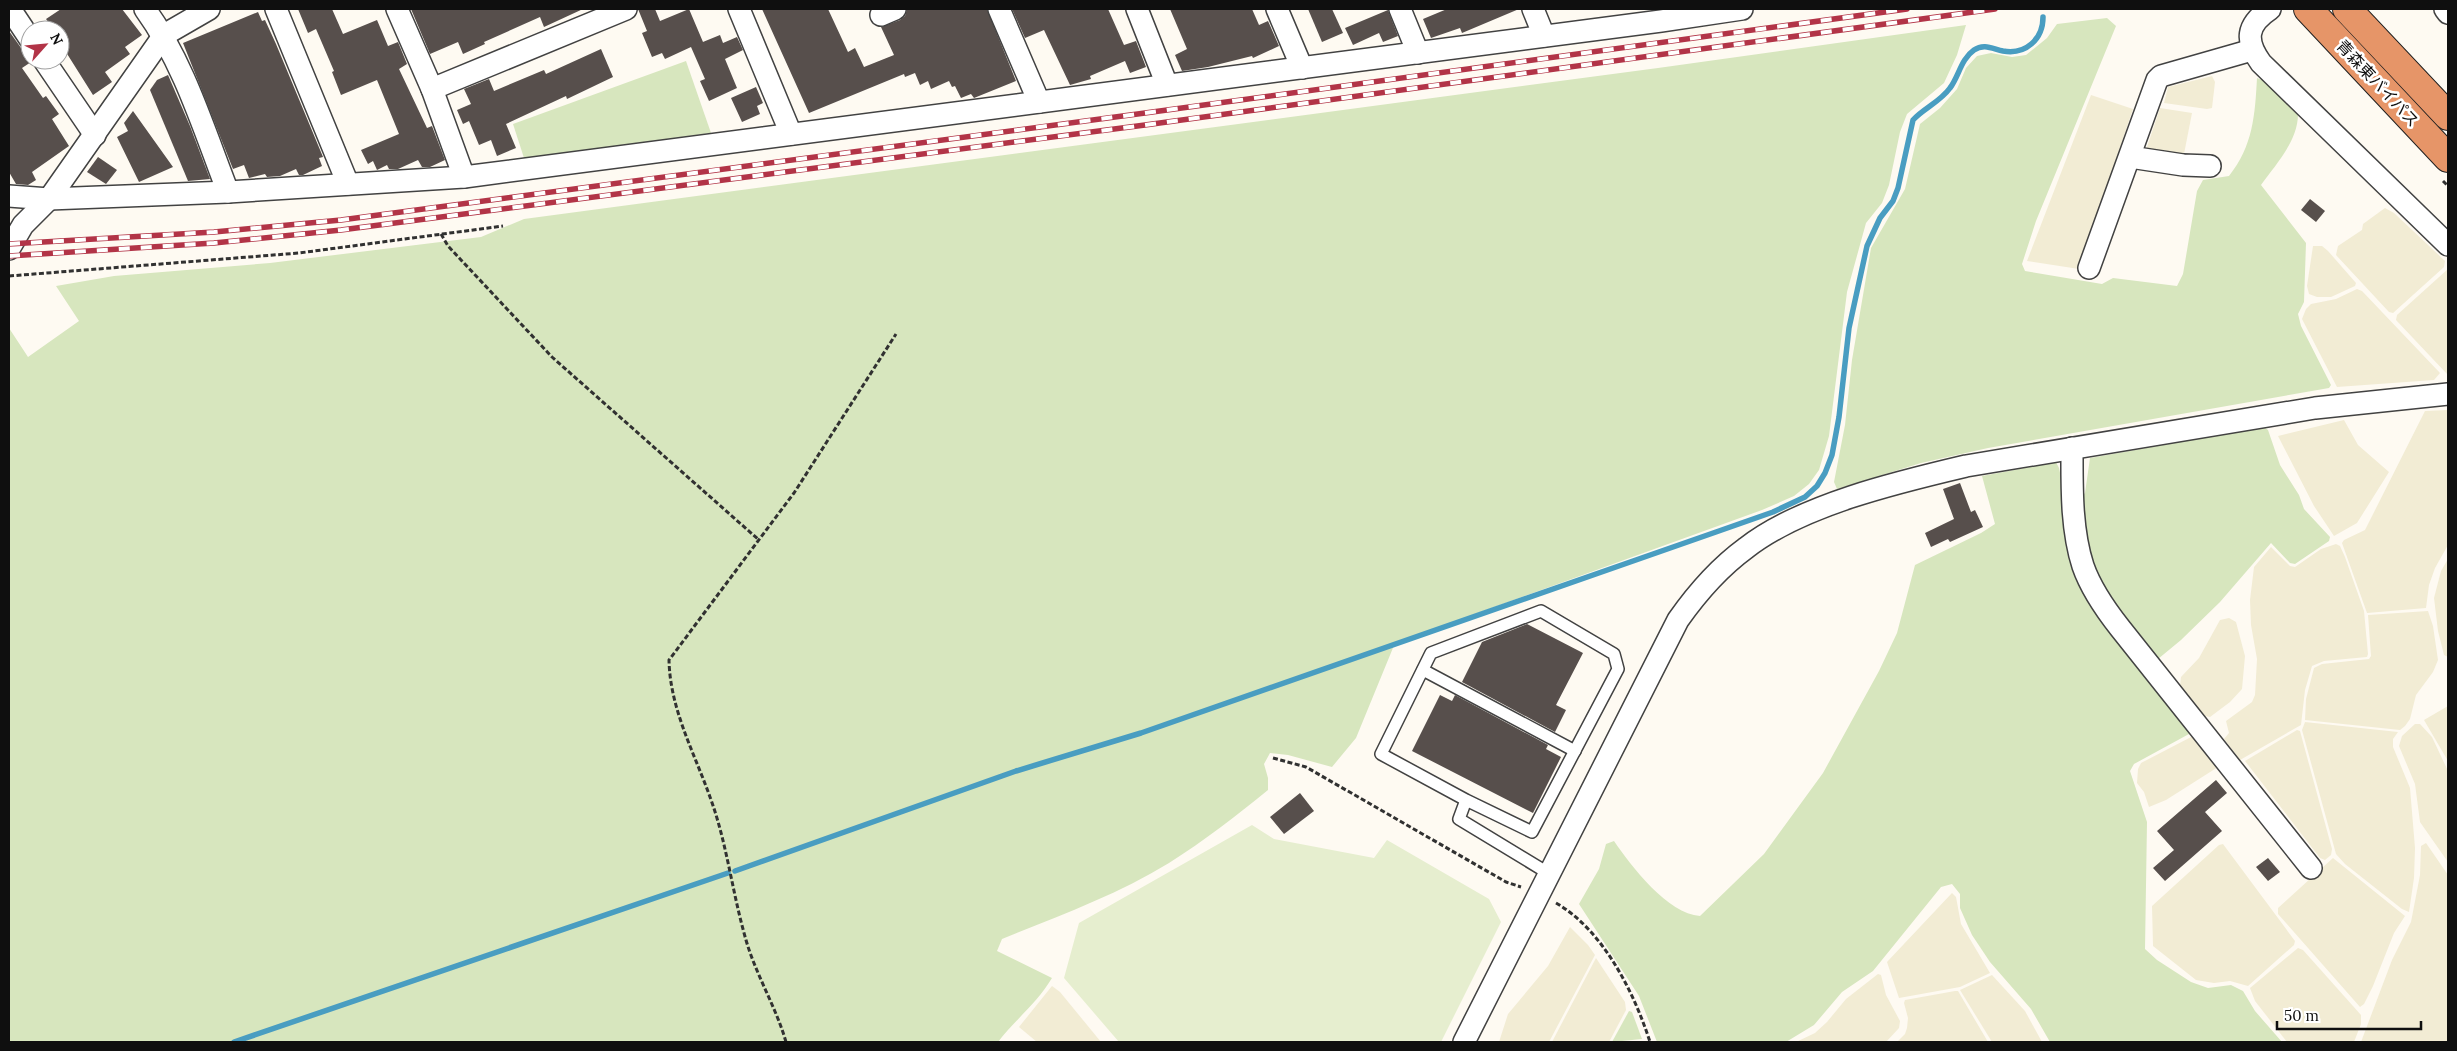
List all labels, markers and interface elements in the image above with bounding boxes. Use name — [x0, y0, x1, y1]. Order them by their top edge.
north arrow — [20, 20, 70, 70]
text: N — [46, 30, 67, 48]
street label: 青森東バイパス — [2333, 35, 2423, 131]
scale bar — [2277, 998, 2421, 1030]
text: 50 m — [2284, 1006, 2319, 1025]

